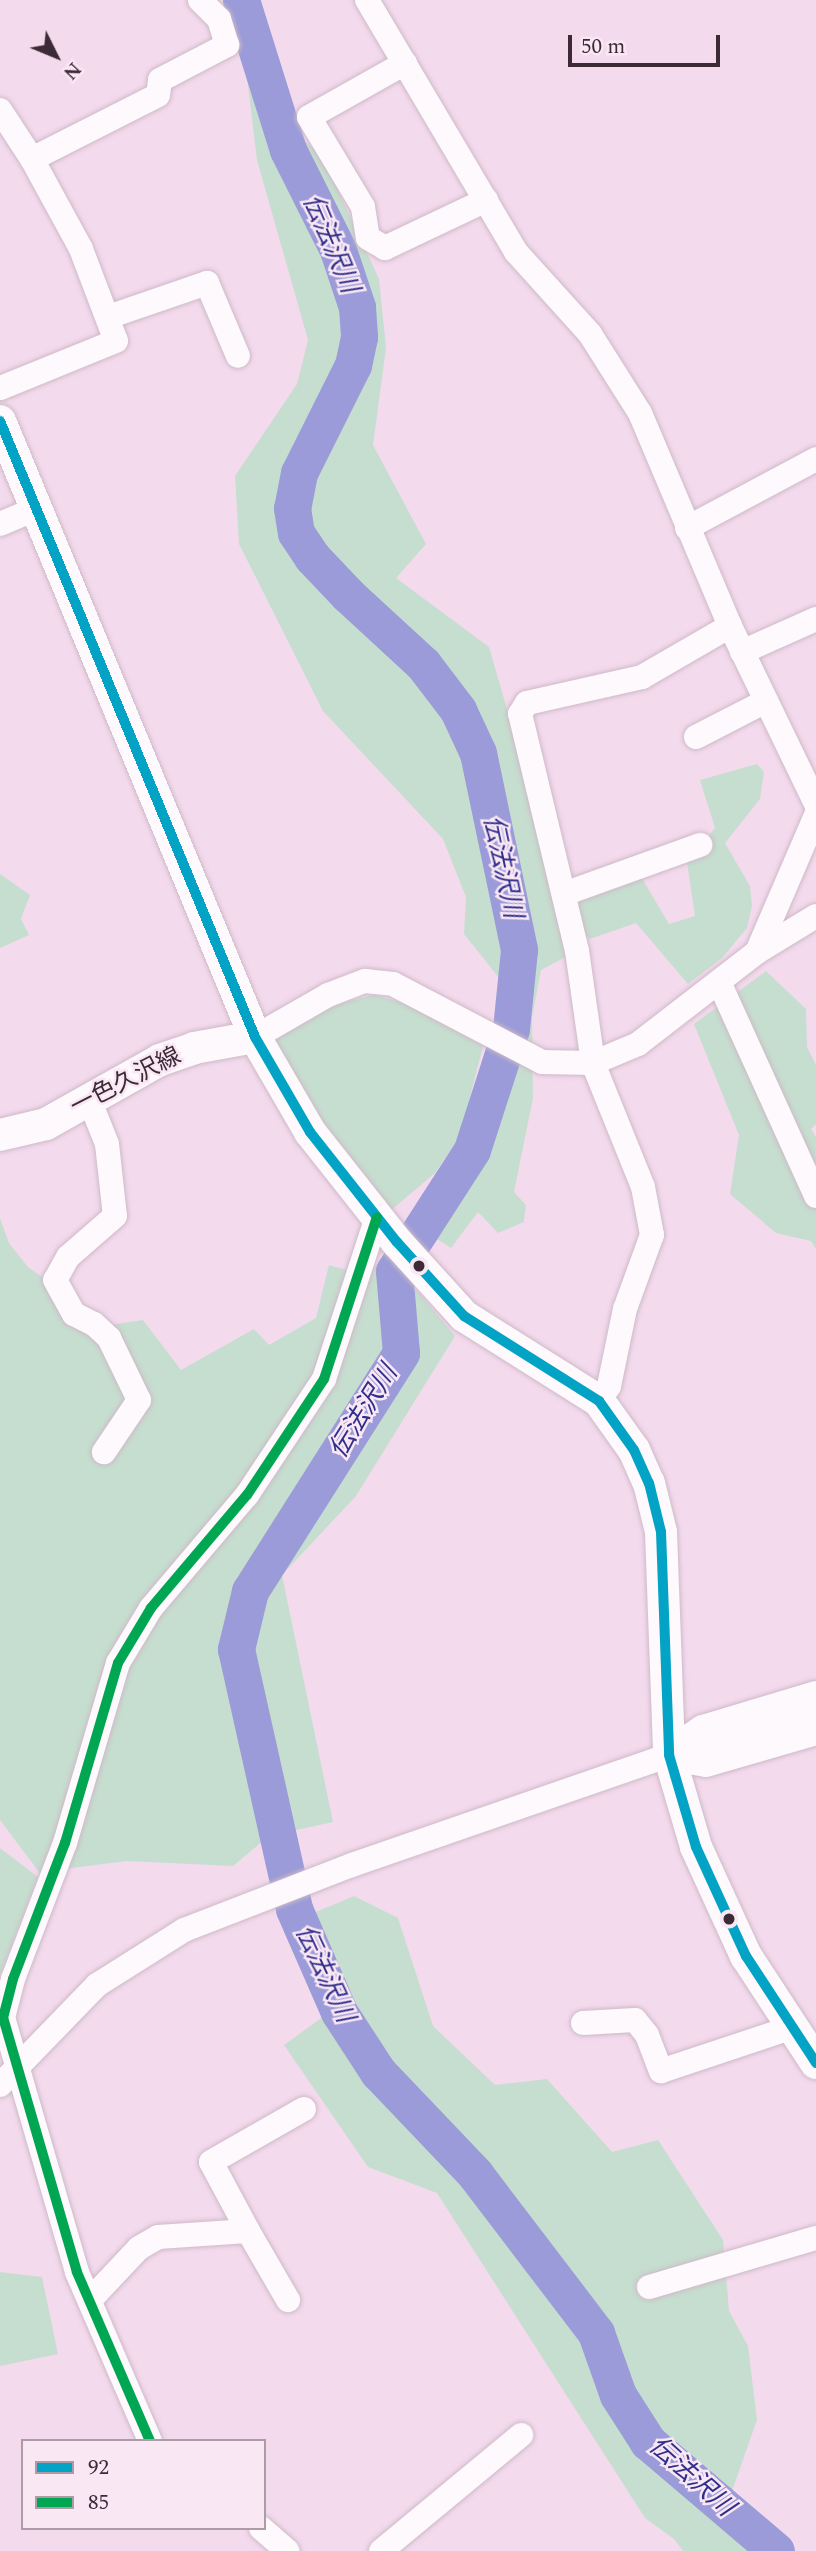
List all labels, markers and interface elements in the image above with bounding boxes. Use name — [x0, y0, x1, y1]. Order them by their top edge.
north arrow — [21, 21, 91, 91]
scale bar — [571, 21, 723, 65]
text: 50 m — [581, 31, 625, 63]
text: N — [56, 55, 88, 86]
water label: 伝法沢川 — [295, 190, 365, 298]
water label: 伝法沢川 — [476, 813, 528, 921]
street label: 一色久沢線 — [66, 1042, 186, 1122]
unlabelled marker — [412, 1259, 426, 1273]
water label: 伝法沢川 — [323, 1360, 405, 1464]
unlabelled marker — [722, 1912, 736, 1926]
water label: 伝法沢川 — [288, 1920, 360, 2028]
water label: 伝法沢川 — [642, 2431, 740, 2523]
legend — [21, 2439, 266, 2530]
text: 92 — [88, 2452, 109, 2484]
text: 85 — [88, 2487, 109, 2519]

